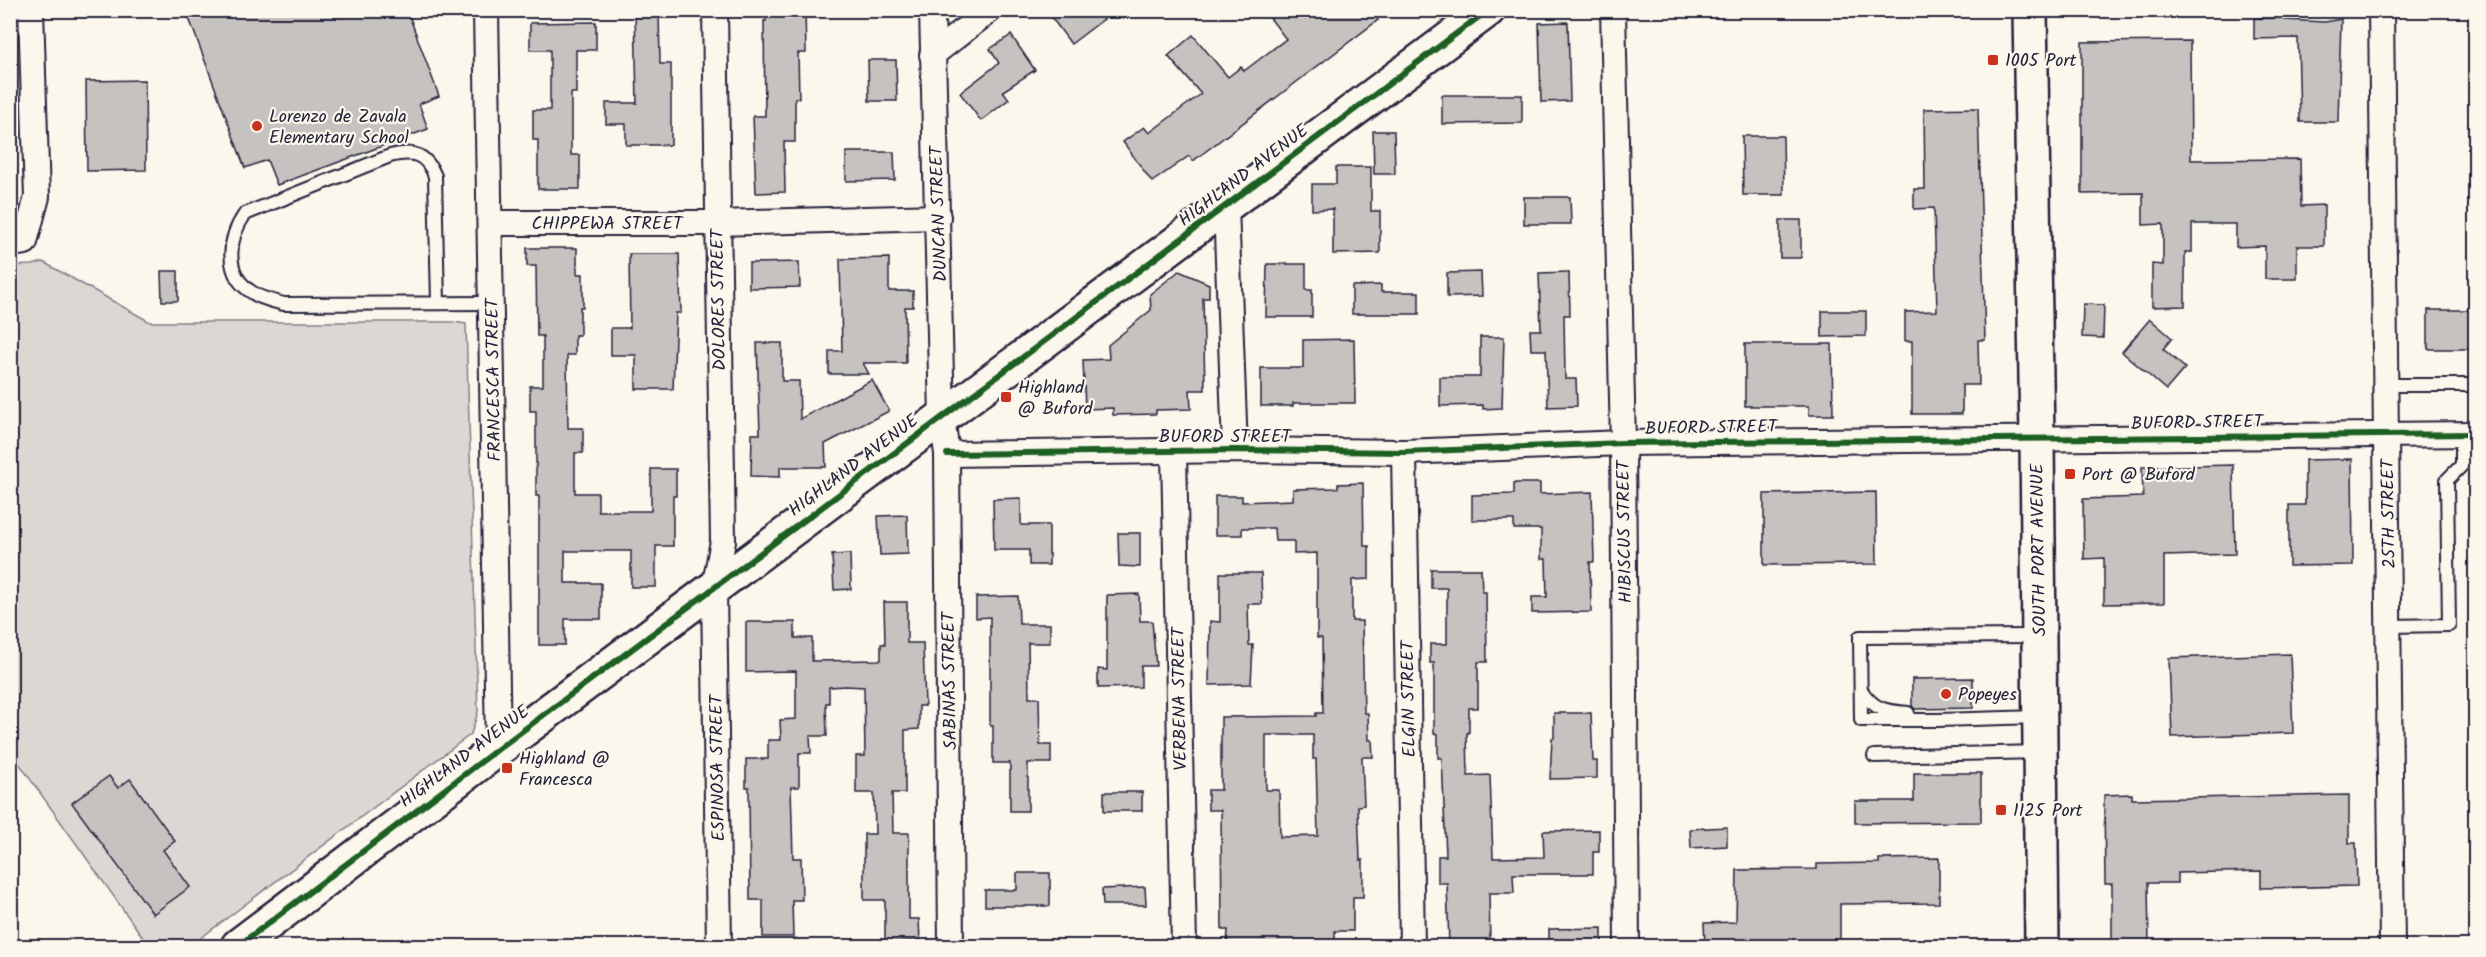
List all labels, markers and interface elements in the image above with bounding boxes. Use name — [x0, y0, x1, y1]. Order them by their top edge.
place label: 1005 Port — [2005, 47, 2077, 76]
marker: 1005 Port — [1986, 53, 2000, 67]
place label: Lorenzo de Zavala Elementary School — [269, 103, 410, 153]
street label: HIGHLAND AVENUE — [1172, 117, 1316, 235]
marker: Lorenzo de Zavala Elementary School — [250, 119, 264, 133]
street label: DUNCAN STREET — [923, 144, 956, 282]
street label: CHIPPEWA STREET — [531, 210, 684, 239]
street label: DOLORES STREET — [704, 228, 735, 371]
street label: FRANCESCA STREET — [479, 297, 510, 462]
place label: Highland @ Buford — [1018, 374, 1094, 424]
marker: Highland @ Buford — [999, 390, 1013, 404]
street label: HIGHLAND AVENUE — [782, 407, 926, 525]
street label: BUFORD STREET — [2131, 408, 2265, 439]
street label: BUFORD STREET — [1645, 413, 1779, 444]
street label: BUFORD STREET — [1159, 423, 1293, 452]
street label: 25TH STREET — [2374, 458, 2405, 569]
street label: HIBISCUS STREET — [1610, 459, 1641, 604]
place label: Port @ Buford — [2082, 461, 2196, 490]
street label: SOUTH PORT AVENUE — [2023, 463, 2056, 637]
marker: Port @ Buford — [2063, 467, 2077, 481]
street label: SABINAS STREET — [935, 610, 966, 750]
street label: VERBENA STREET — [1165, 626, 1196, 771]
street label: ELGIN STREET — [1394, 639, 1425, 758]
place label: Popeyes — [1958, 681, 2017, 710]
marker: Popeyes — [1939, 687, 1953, 701]
street label: ESPINOSA STREET — [703, 693, 734, 842]
street label: HIGHLAND AVENUE — [393, 698, 537, 816]
place label: Highland @ Francesca — [519, 745, 610, 795]
marker: Highland @ Francesca — [500, 761, 514, 775]
place label: 1125 Port — [2013, 797, 2084, 826]
marker: 1125 Port — [1994, 803, 2008, 817]

